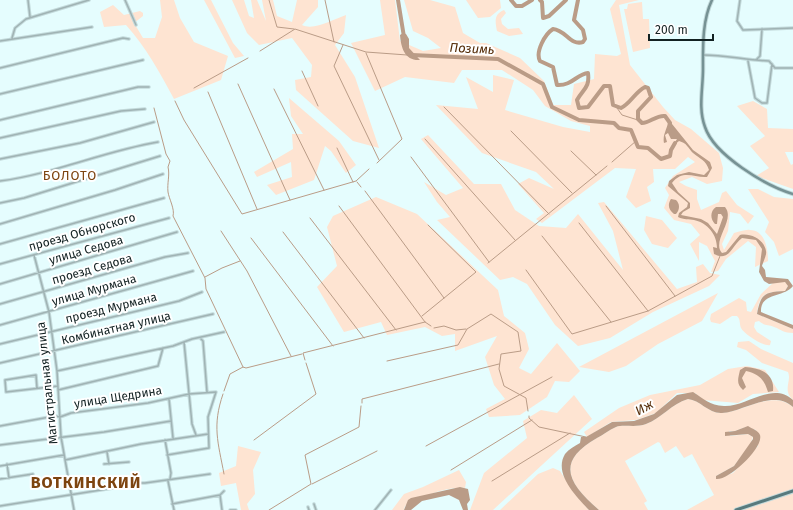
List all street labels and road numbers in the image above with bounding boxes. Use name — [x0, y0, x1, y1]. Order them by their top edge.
street label: проезд Обнорского — [27, 210, 137, 254]
street label: улица Седова — [47, 233, 125, 267]
street label: проезд Седова — [50, 251, 134, 287]
street label: улица Мурмана — [50, 271, 138, 309]
street label: проезд Мурмана — [64, 290, 158, 326]
street label: Комбинатная улица — [60, 309, 172, 347]
street label: Магистральная улица — [34, 321, 60, 445]
street label: улица Щедрина — [73, 383, 163, 411]

